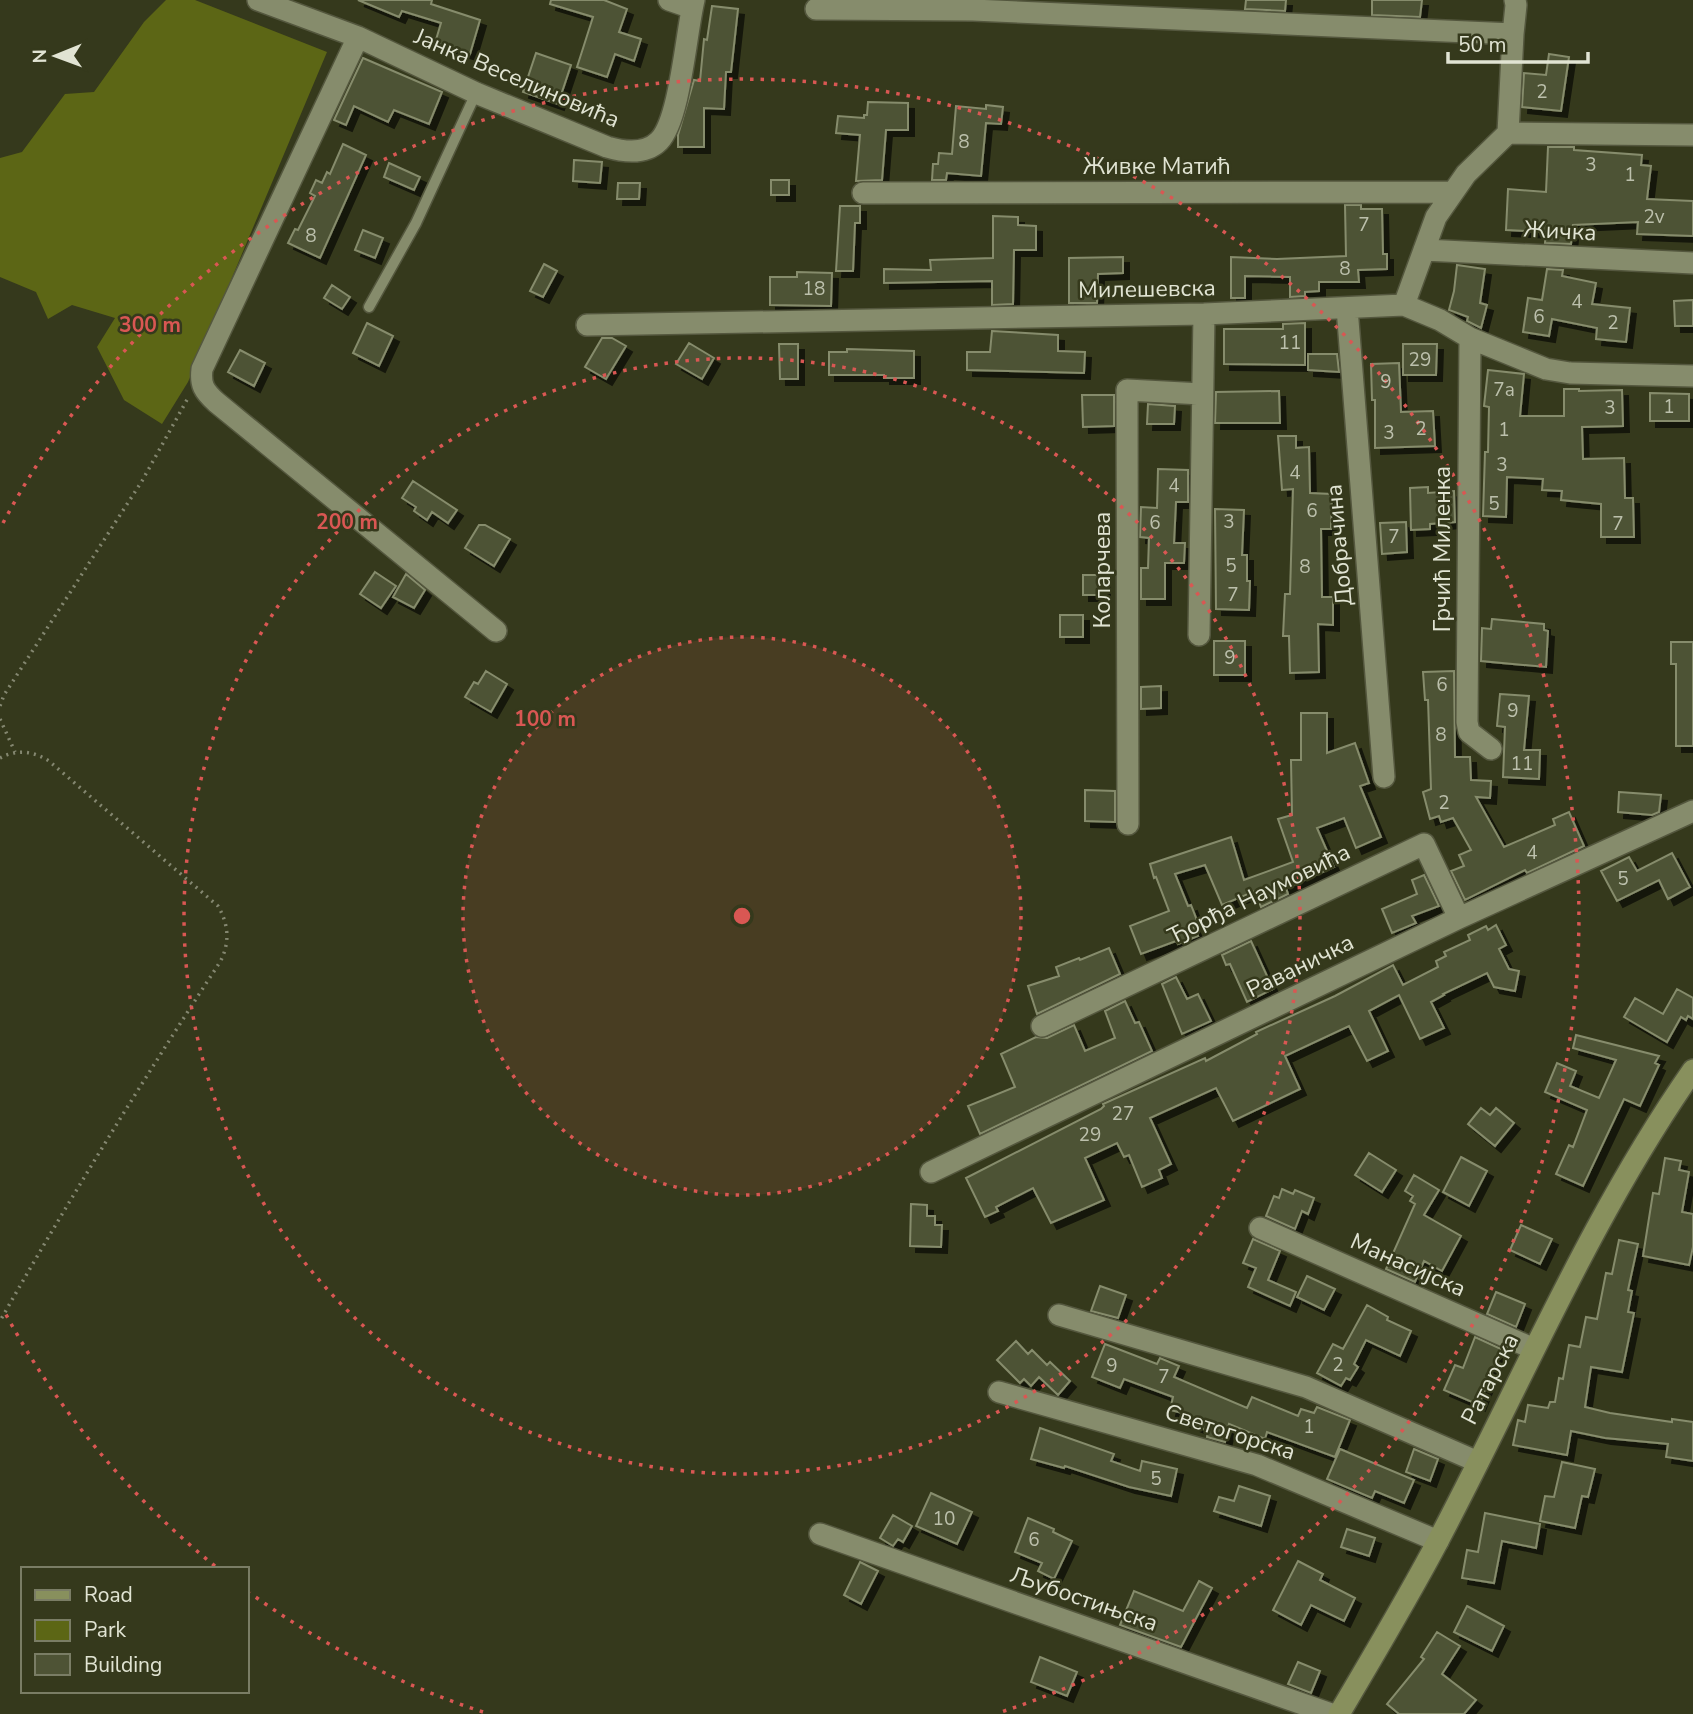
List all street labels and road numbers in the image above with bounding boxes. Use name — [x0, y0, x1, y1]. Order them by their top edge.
street label: Јанка Веселиновића — [409, 20, 624, 135]
street label: Живке Матић — [1083, 151, 1231, 182]
street label: Жичка — [1523, 214, 1597, 248]
street label: Милешевска — [1078, 272, 1216, 306]
street label: Грчић Миленка — [1427, 466, 1458, 632]
street label: Добрачина — [1318, 483, 1360, 607]
street label: Коларчева — [1087, 512, 1118, 628]
street label: Ђорђа Наумовића — [1163, 836, 1355, 952]
street label: Раваничка — [1241, 927, 1359, 1005]
street label: Манасијска — [1345, 1226, 1471, 1304]
street label: Ратарска — [1454, 1328, 1526, 1430]
street label: Светогорска — [1161, 1396, 1299, 1468]
street label: Љубостињска — [1006, 1559, 1162, 1639]

